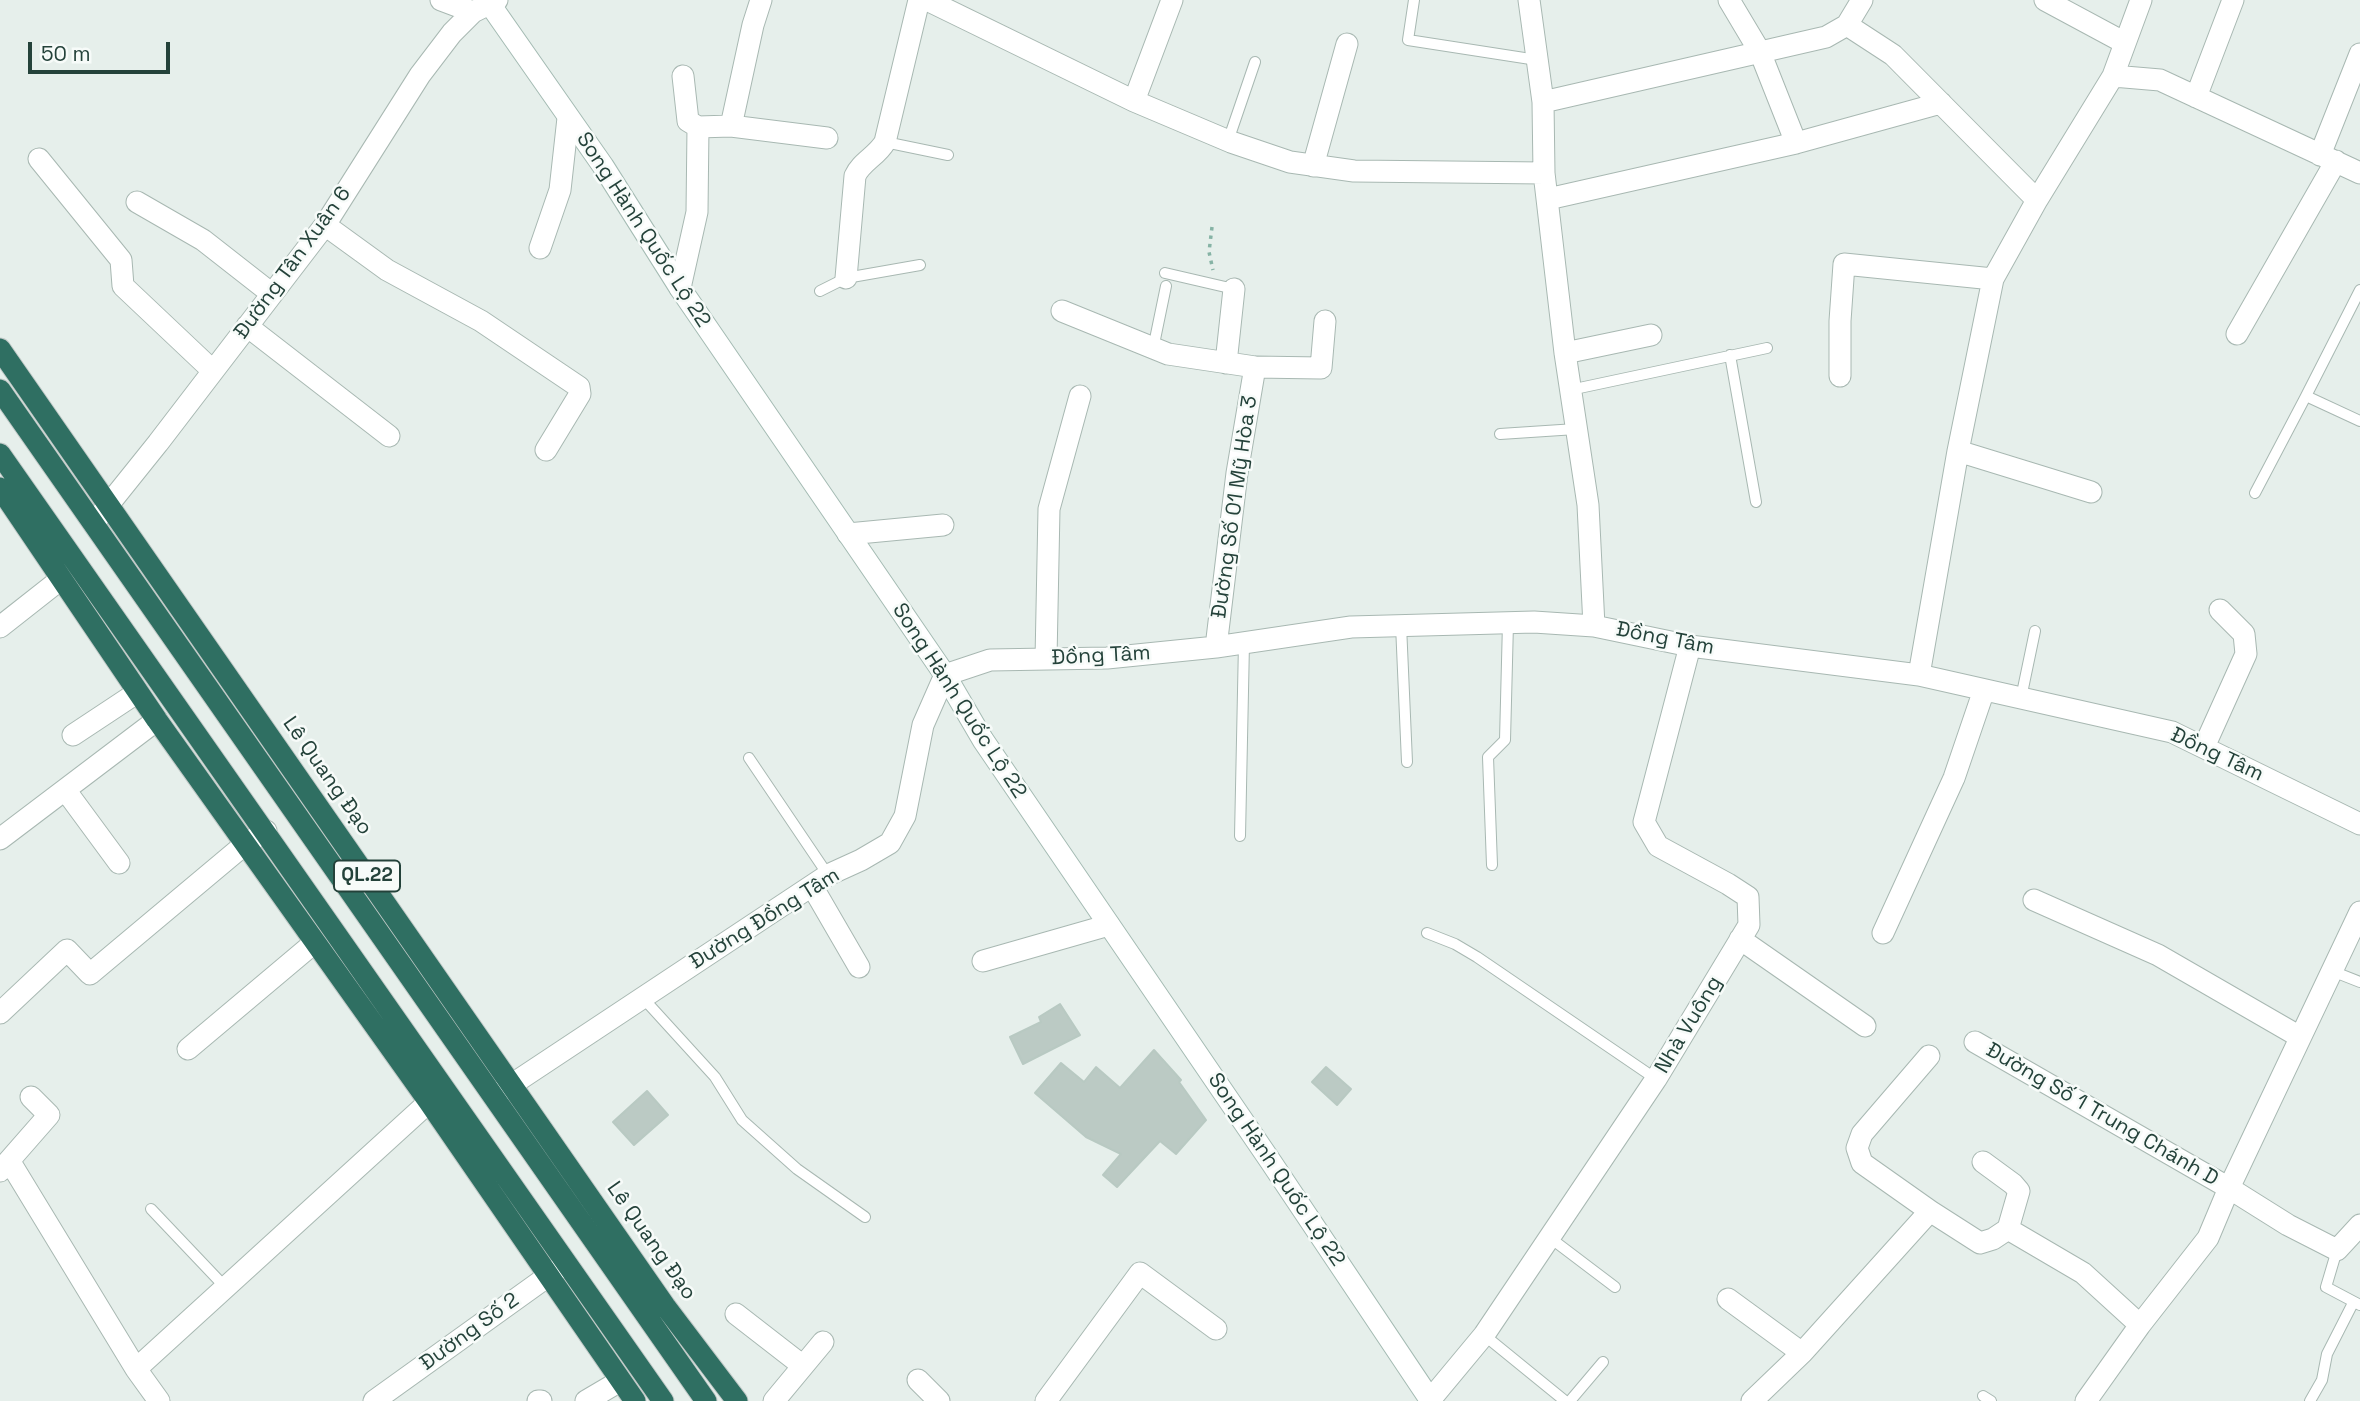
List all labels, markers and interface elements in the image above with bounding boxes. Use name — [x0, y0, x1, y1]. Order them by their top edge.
scale bar — [32, 28, 173, 72]
text: 50 m — [41, 40, 91, 67]
street label: Song Hành Quốc Lộ 22 — [570, 128, 716, 332]
street label: Đường Tân Xuân 6 — [229, 182, 357, 344]
street label: Đường Số 01 Mỹ Hòa 3 — [1207, 394, 1263, 620]
street label: Song Hành Quốc Lộ 22 — [886, 599, 1032, 803]
street label: Đồng Tâm — [1614, 617, 1716, 661]
street label: Đồng Tâm — [1051, 641, 1151, 671]
street label: Lê Quang Đạo — [277, 712, 377, 840]
street label: Đồng Tâm — [2167, 723, 2267, 787]
road number: QL.22 — [334, 860, 400, 891]
street label: Đường Đồng Tâm — [686, 863, 844, 975]
street label: Nhà Vuông — [1650, 972, 1728, 1078]
street label: Đường Số 1 Trung Chánh D — [1981, 1038, 2223, 1192]
street label: Song Hành Quốc Lộ 22 — [1202, 1069, 1350, 1271]
street label: Lê Quang Đạo — [601, 1177, 701, 1305]
street label: Đường Số 2 — [416, 1288, 524, 1376]

